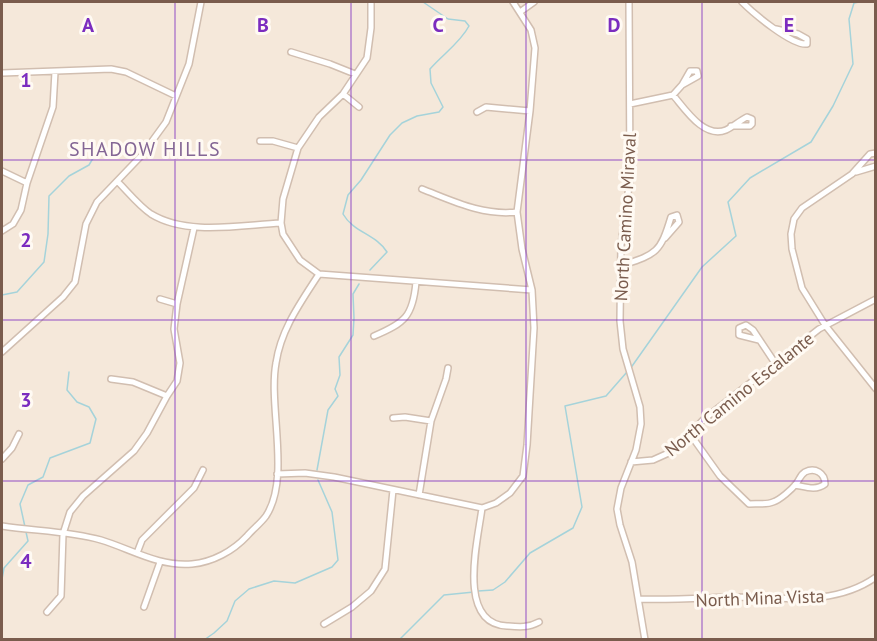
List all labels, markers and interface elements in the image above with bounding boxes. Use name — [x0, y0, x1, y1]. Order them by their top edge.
text: A — [82, 12, 95, 38]
text: B — [257, 12, 269, 38]
text: C — [432, 12, 444, 38]
text: D — [608, 12, 621, 38]
text: E — [784, 12, 794, 38]
text: 1 — [20, 67, 32, 93]
street label: North Camino Miraval — [609, 131, 641, 302]
district label: SHADOW HILLS — [69, 136, 221, 162]
text: 2 — [20, 227, 32, 253]
street label: North Camino Escalante — [660, 327, 818, 461]
text: 3 — [20, 387, 32, 413]
text: 4 — [20, 548, 32, 574]
street label: North Mina Vista — [695, 584, 825, 612]

